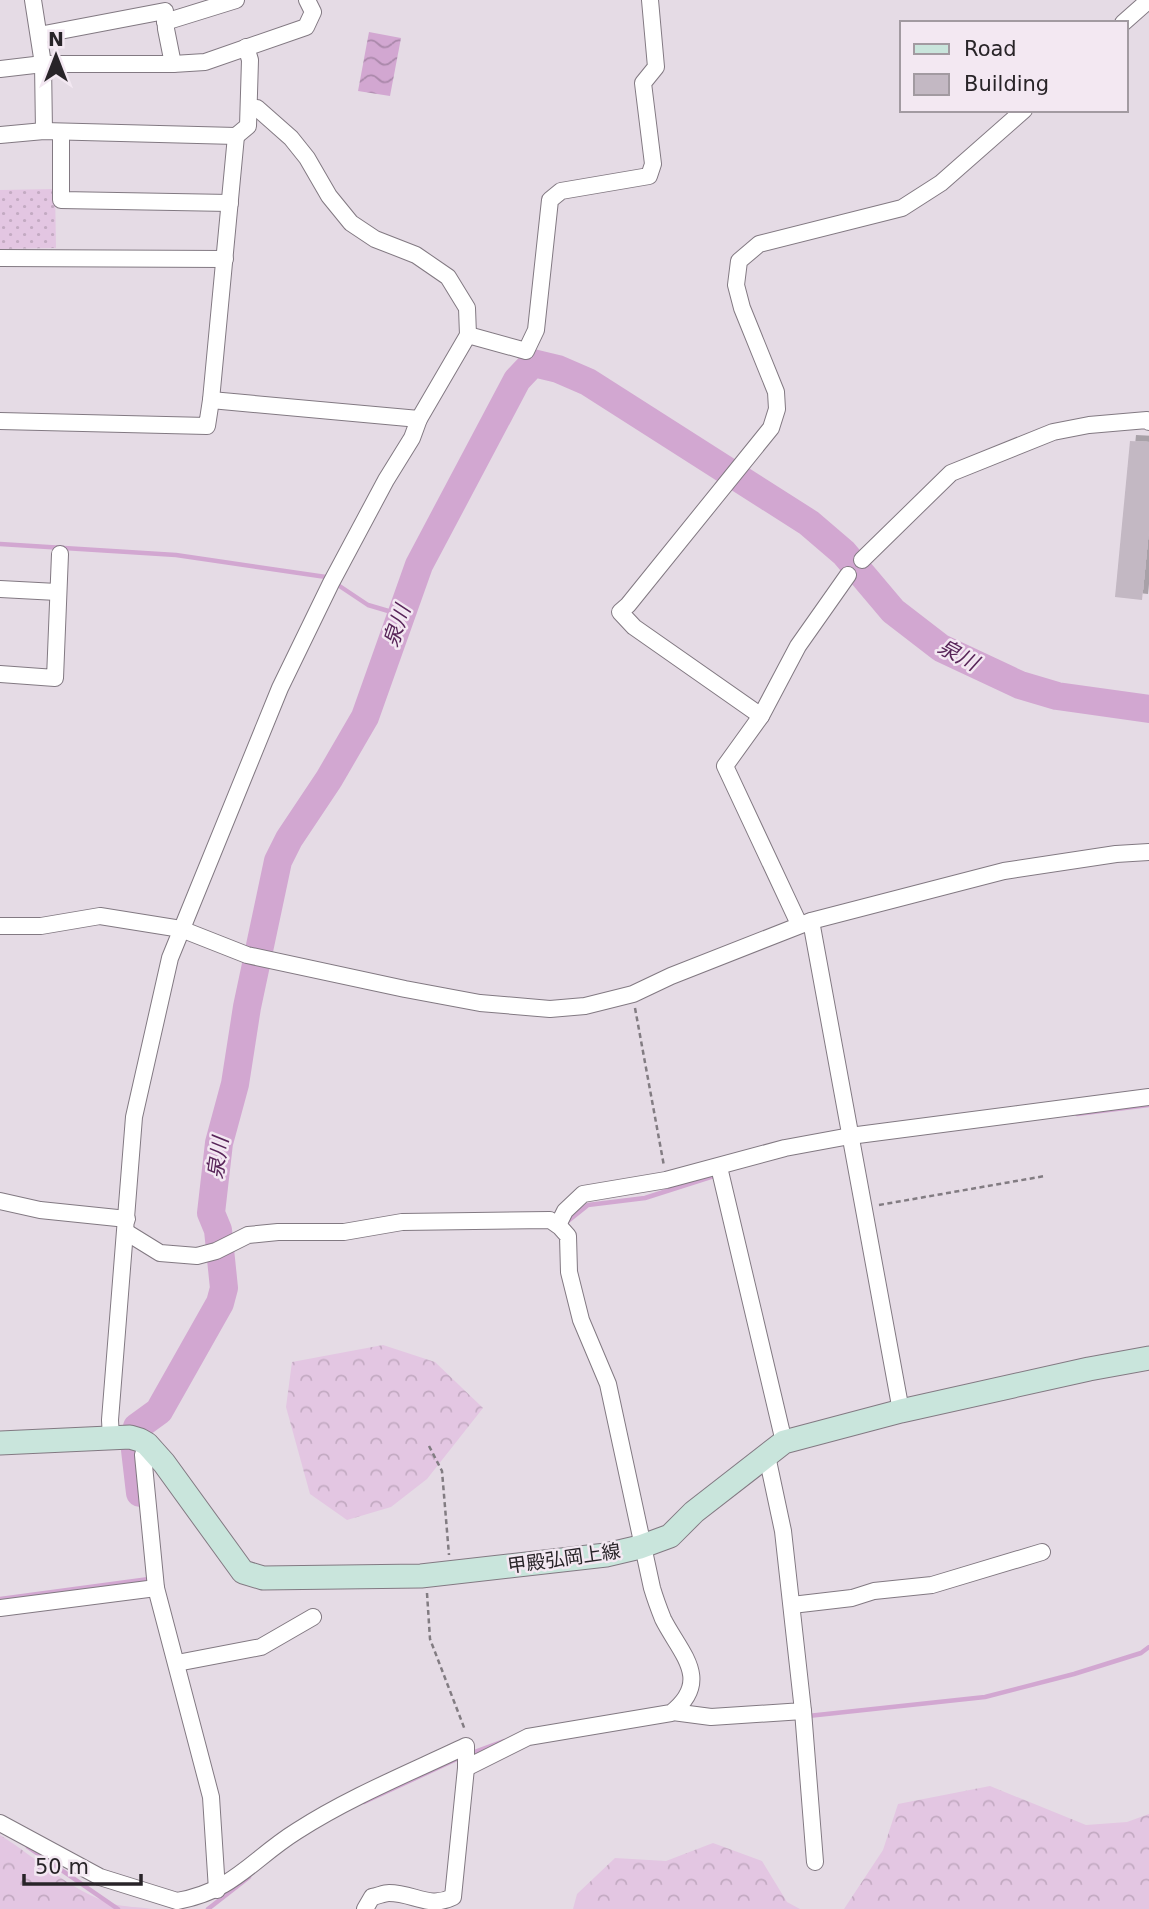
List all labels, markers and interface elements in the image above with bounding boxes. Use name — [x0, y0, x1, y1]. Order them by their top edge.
north arrow — [21, 21, 91, 91]
legend — [900, 21, 1128, 112]
text: N — [48, 28, 64, 50]
text: Road — [964, 37, 1017, 61]
text: Building — [964, 72, 1049, 96]
water label: 泉川 — [379, 600, 416, 650]
water label: 泉川 — [934, 635, 984, 676]
water label: 泉川 — [203, 1134, 233, 1180]
street label: 甲殿弘岡上線 — [506, 1539, 622, 1577]
scale bar — [24, 1842, 142, 1886]
text: 50 m — [35, 1855, 89, 1879]

